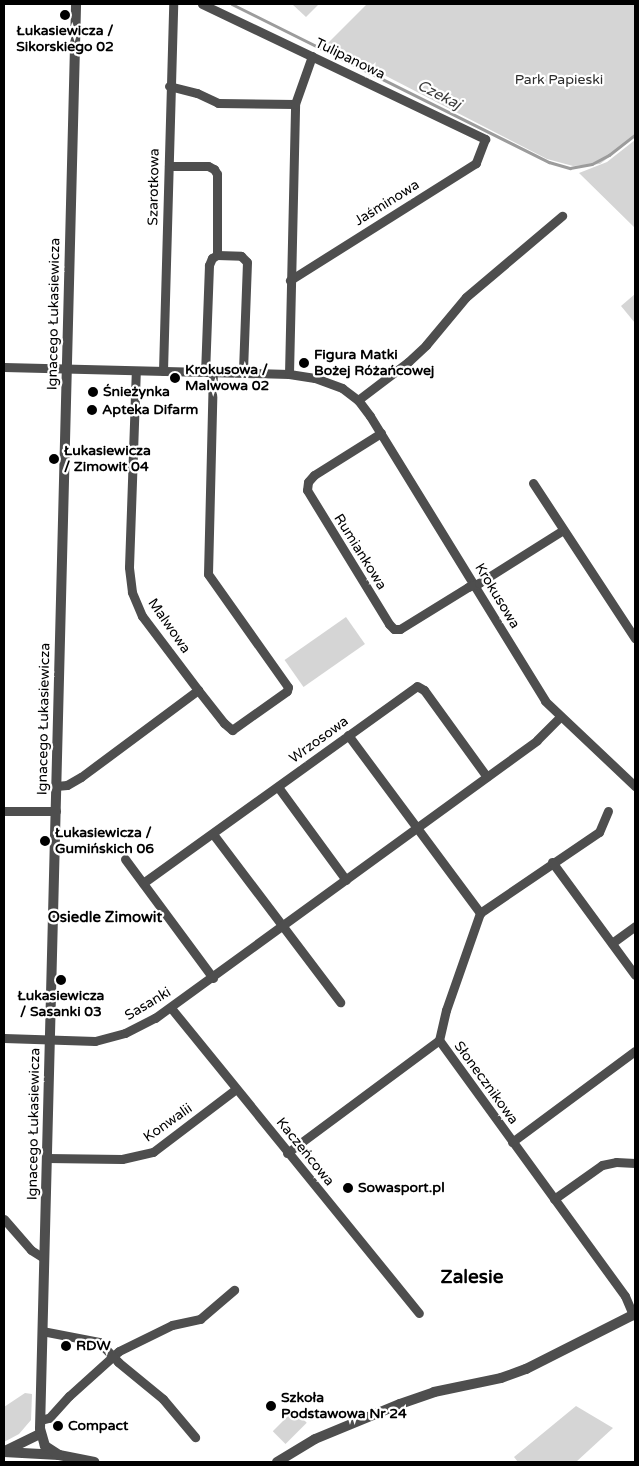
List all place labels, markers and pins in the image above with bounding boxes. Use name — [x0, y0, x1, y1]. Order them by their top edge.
marker: Łukasiewicza / Sikorskiego 02 — [59, 9, 71, 21]
place label: Łukasiewicza / Sikorskiego 02 — [16, 23, 114, 56]
place label: Figura Matki Bożej Różańcowej — [314, 347, 434, 380]
marker: Figura Matki Bożej Różańcowej — [298, 357, 310, 369]
place label: Krokusowa / Malwowa 02 — [185, 362, 269, 394]
marker: Krokusowa / Malwowa 02 — [169, 372, 181, 384]
place label: Śnieżynka — [103, 384, 170, 400]
marker: Śnieżynka — [87, 386, 99, 398]
place label: Apteka Difarm — [102, 402, 198, 418]
marker: Apteka Difarm — [86, 404, 98, 416]
place label: Łukasiewicza / Zimowit 04 — [64, 443, 151, 476]
marker: Łukasiewicza / Zimowit 04 — [48, 453, 60, 465]
place label: Łukasiewicza / Gumińskich 06 — [55, 825, 154, 858]
marker: Łukasiewicza / Gumińskich 06 — [39, 835, 51, 847]
marker: Łukasiewicza / Sasanki 03 — [55, 974, 67, 986]
place label: Łukasiewicza / Sasanki 03 — [18, 988, 104, 1020]
place label: Sowasport.pl — [358, 1180, 445, 1196]
marker: Sowasport.pl — [342, 1182, 354, 1194]
place label: RDW — [76, 1338, 111, 1354]
marker: RDW — [60, 1340, 72, 1352]
place label: Szkoła Podstawowa Nr 24 — [281, 1390, 407, 1422]
marker: Szkoła Podstawowa Nr 24 — [265, 1400, 277, 1412]
place label: Compact — [68, 1418, 128, 1434]
marker: Compact — [52, 1420, 64, 1432]

